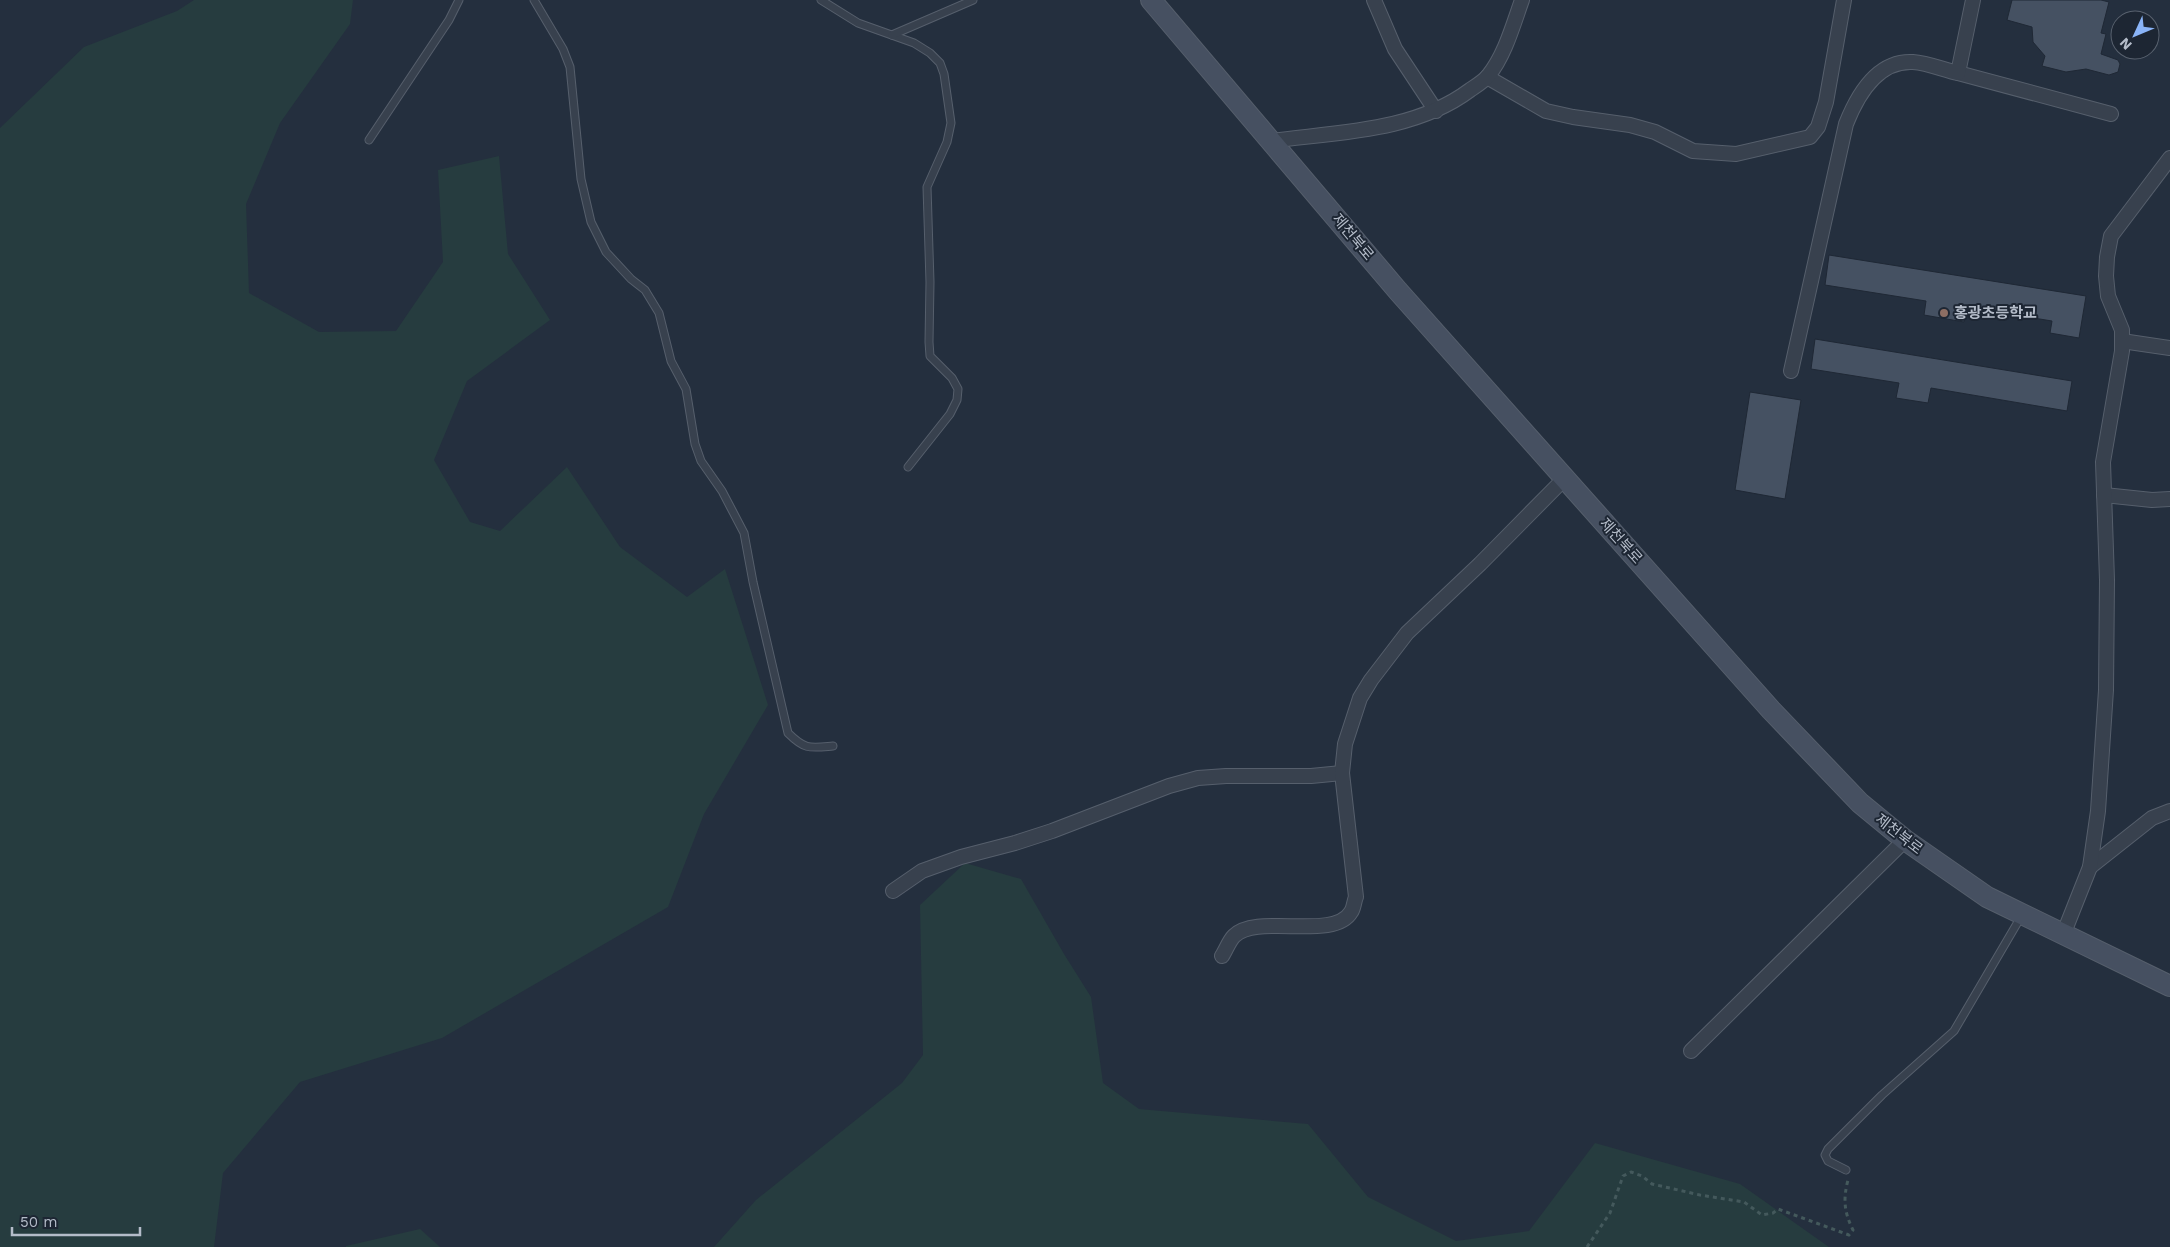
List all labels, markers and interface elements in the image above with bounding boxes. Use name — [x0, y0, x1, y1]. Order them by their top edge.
north arrow — [2110, 10, 2160, 60]
text: N — [2116, 35, 2135, 53]
street label: 제천북로 — [1328, 210, 1378, 264]
place label: 홍광초등학교 — [1954, 304, 2037, 322]
marker: 홍광초등학교 — [1938, 307, 1950, 319]
street label: 제천북로 — [1596, 514, 1646, 568]
street label: 제천북로 — [1872, 810, 1926, 858]
scale bar — [12, 1204, 140, 1236]
text: 50 m — [20, 1213, 57, 1231]

